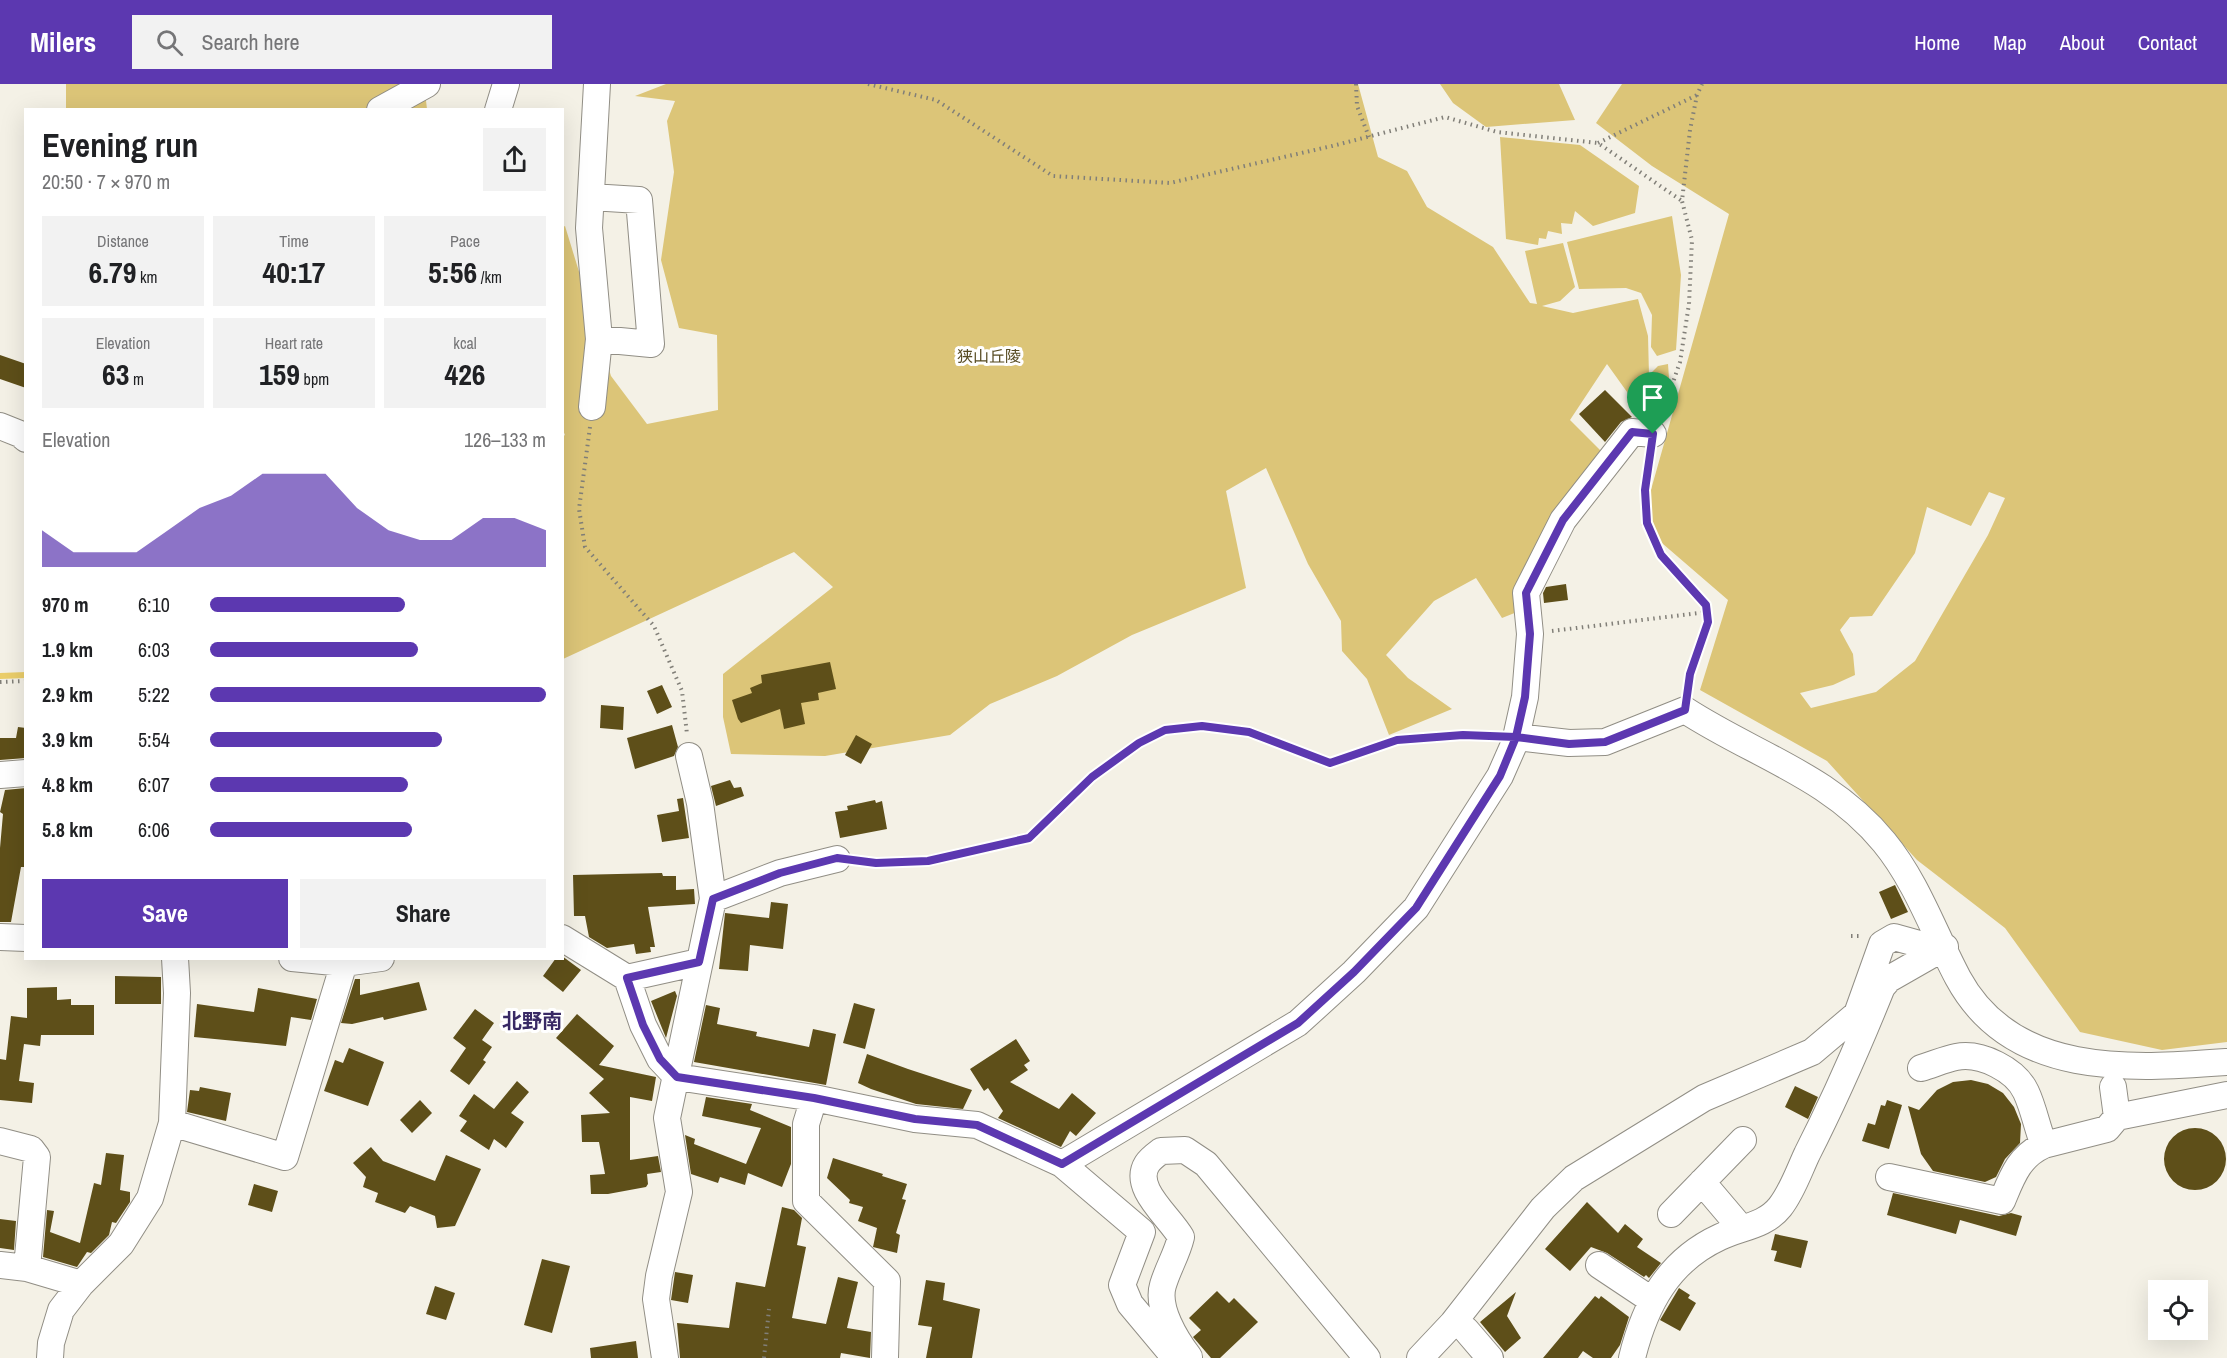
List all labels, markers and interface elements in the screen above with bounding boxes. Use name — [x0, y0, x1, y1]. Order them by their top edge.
search box — [132, 15, 552, 69]
text: Milers — [30, 23, 96, 61]
icon: search — [153, 26, 186, 59]
text: Search here — [201, 27, 300, 57]
text: Home — [1914, 28, 1960, 57]
text: Map — [1993, 28, 2027, 57]
text: About — [2060, 28, 2105, 57]
text: Contact — [2138, 28, 2197, 57]
text: Evening run — [42, 123, 198, 167]
button: share — [483, 128, 546, 191]
text: 20:50 · 7 × 970 m — [42, 168, 170, 195]
text: Distance — [97, 230, 149, 252]
text: Time — [279, 230, 309, 252]
text: Pace — [450, 230, 480, 252]
text: 6.79 — [88, 252, 136, 292]
text: 40:17 — [263, 252, 325, 292]
text: 5:56 — [428, 252, 477, 292]
text: km — [136, 266, 158, 288]
text: /km — [477, 266, 502, 288]
text: Elevation — [96, 332, 150, 354]
text: Heart rate — [265, 332, 323, 354]
text: kcal — [453, 332, 477, 354]
park label: 狭山丘陵 — [957, 345, 1021, 367]
text: 63 — [102, 354, 129, 394]
text: 159 — [259, 354, 300, 394]
text: 426 — [444, 354, 486, 394]
text: m — [129, 368, 144, 390]
text: bpm — [300, 368, 329, 390]
pin — [1627, 372, 1678, 434]
icon: arrive — [1636, 381, 1669, 414]
text: Elevation — [42, 426, 110, 453]
text: 126–133 m — [464, 426, 546, 453]
text: 970 m — [42, 591, 89, 618]
text: 6:10 — [138, 591, 170, 618]
text: 1.9 km — [42, 636, 93, 663]
text: 6:03 — [138, 636, 170, 663]
text: 2.9 km — [42, 681, 93, 708]
text: 5:22 — [138, 681, 170, 708]
text: 3.9 km — [42, 726, 93, 753]
text: 5:54 — [138, 726, 170, 753]
text: 4.8 km — [42, 771, 93, 798]
text: 6:07 — [138, 771, 170, 798]
text: 5.8 km — [42, 816, 93, 843]
text: 6:06 — [138, 816, 170, 843]
button: Save — [42, 879, 288, 948]
button: Share — [300, 879, 546, 948]
district label: 北野南 — [502, 1007, 562, 1034]
map controls — [2148, 1280, 2208, 1340]
button: locate — [2148, 1280, 2208, 1340]

